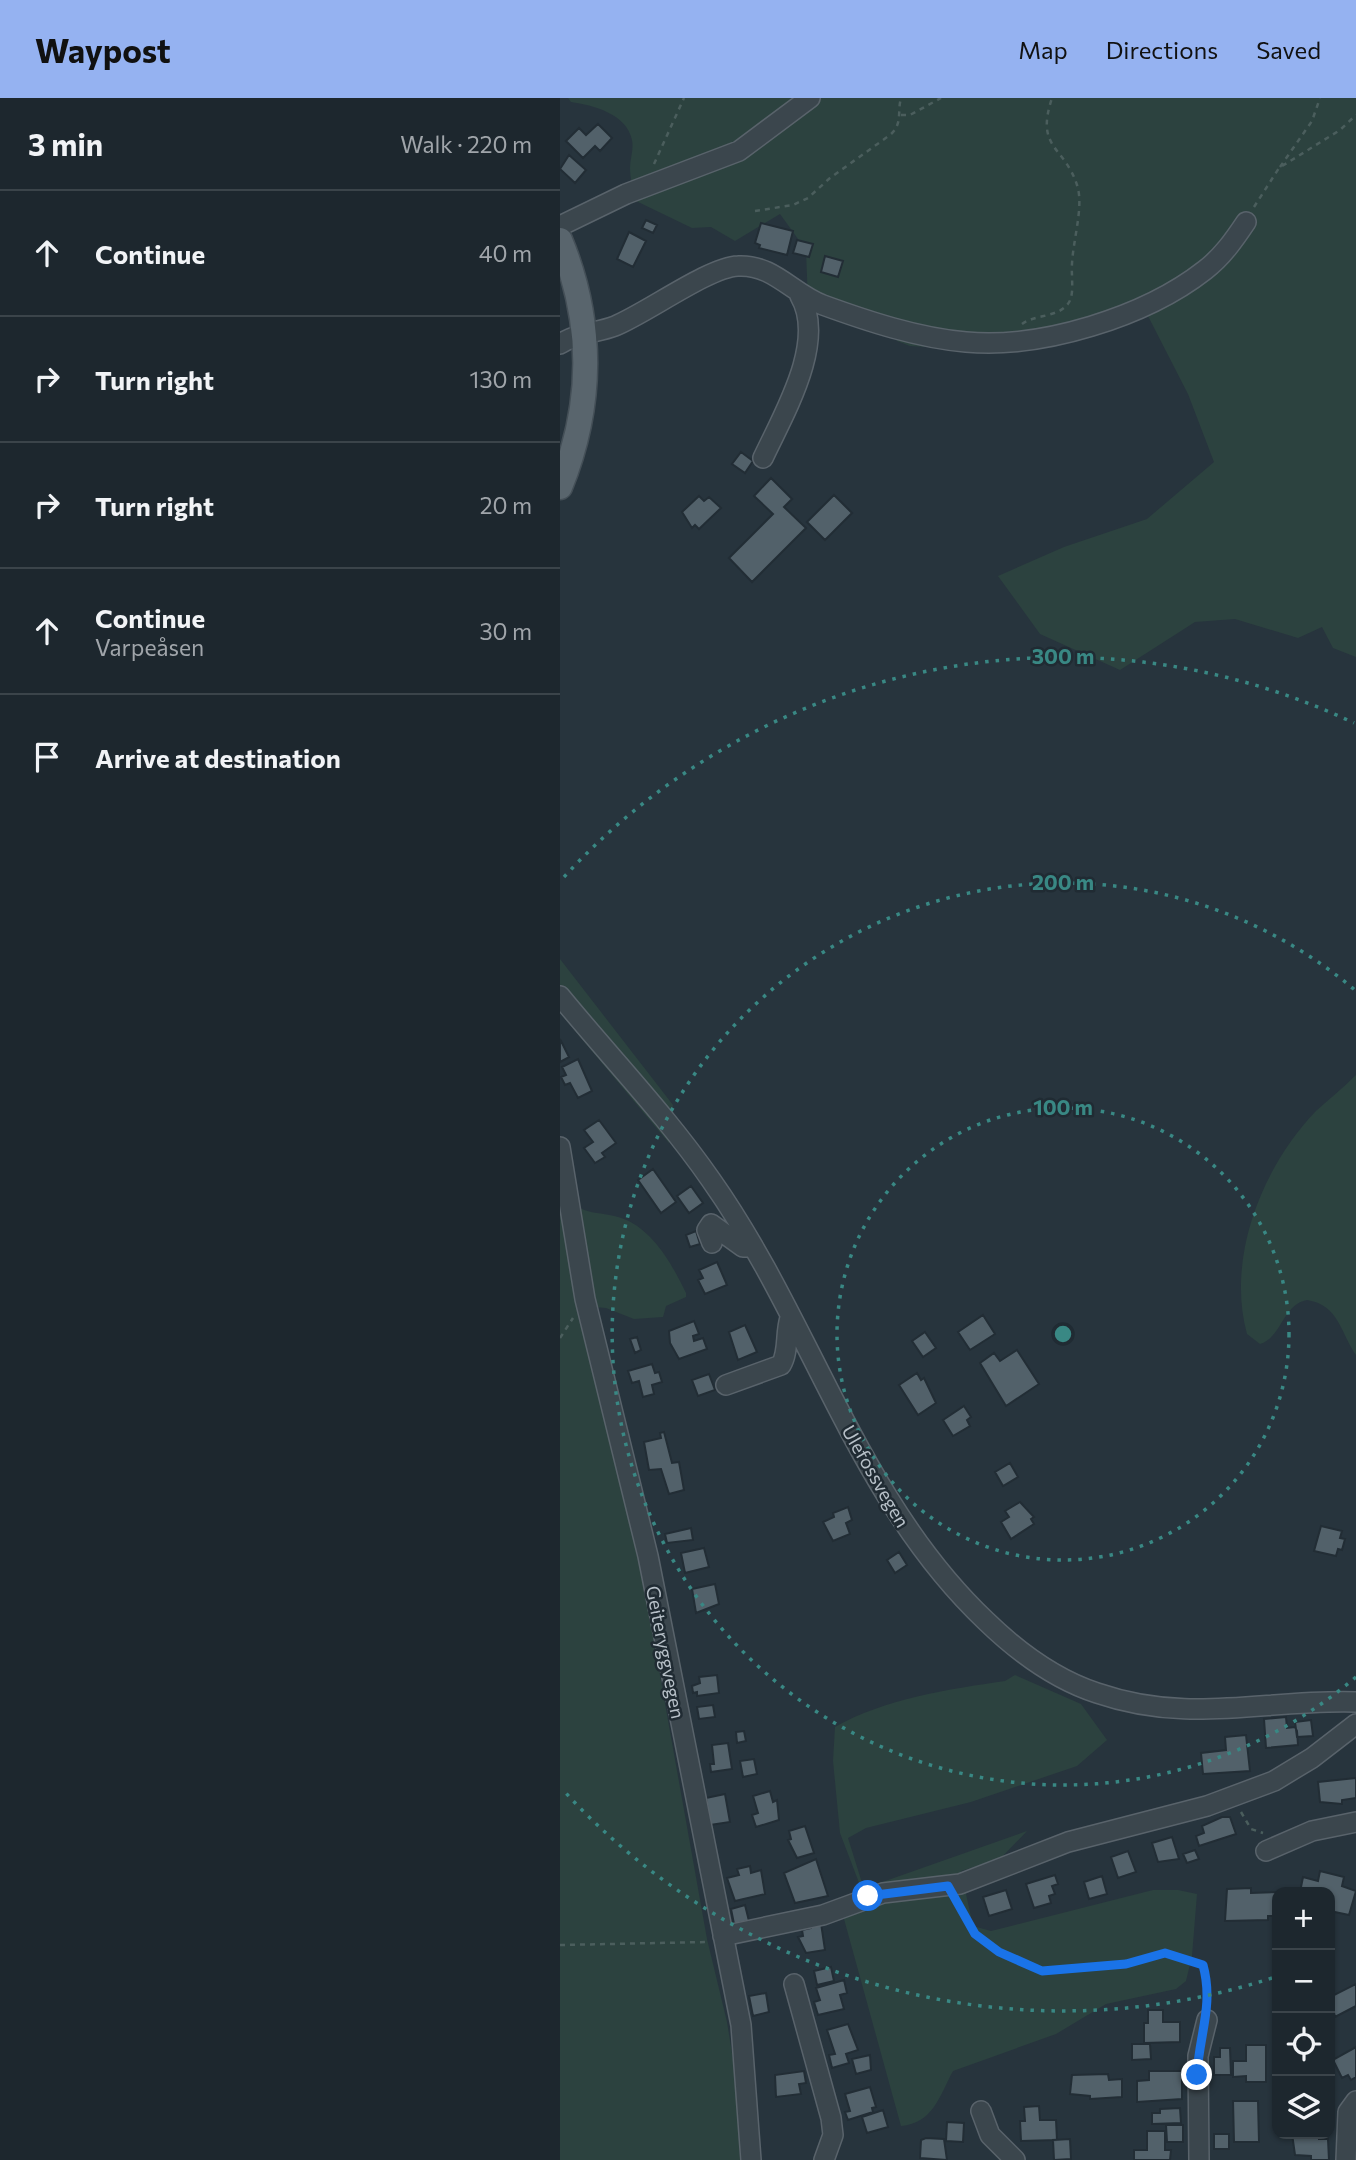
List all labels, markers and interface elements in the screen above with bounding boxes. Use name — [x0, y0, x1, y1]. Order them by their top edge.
text: Waypost — [35, 29, 171, 70]
text: Map — [1018, 35, 1068, 64]
text: Directions — [1106, 35, 1218, 64]
text: Saved — [1256, 35, 1321, 64]
text: 3 min — [28, 125, 103, 162]
text: Walk · 220 m — [400, 130, 532, 158]
icon: ahead — [28, 234, 66, 272]
text: Continue — [95, 238, 205, 269]
text: 40 m — [479, 239, 532, 267]
icon: right — [28, 360, 66, 398]
text: Turn right — [95, 364, 214, 395]
text: 130 m — [470, 365, 532, 393]
icon: right — [28, 486, 66, 524]
text: Turn right — [95, 490, 214, 521]
text: 20 m — [480, 491, 532, 519]
text: Continue — [95, 602, 205, 633]
icon: ahead — [28, 612, 66, 650]
text: 30 m — [479, 617, 532, 645]
text: Varpeåsen — [95, 633, 204, 661]
text: 300 m — [1032, 643, 1094, 668]
icon: arrive — [28, 738, 66, 776]
text: Arrive at destination — [95, 742, 341, 773]
text: 200 m — [1032, 869, 1094, 894]
text: 100 m — [1033, 1094, 1093, 1119]
centre of rings — [1051, 1322, 1075, 1346]
street label: Ulefossvegen — [837, 1421, 915, 1531]
street label: Geiteryggvegen — [642, 1584, 690, 1720]
route start — [852, 1880, 883, 1911]
map controls — [1272, 1887, 1335, 2139]
button: + — [1272, 1887, 1335, 1950]
button: − — [1272, 1950, 1335, 2013]
button: locate — [1272, 2013, 1335, 2076]
route end — [1181, 2059, 1212, 2090]
button: layers — [1272, 2076, 1335, 2139]

